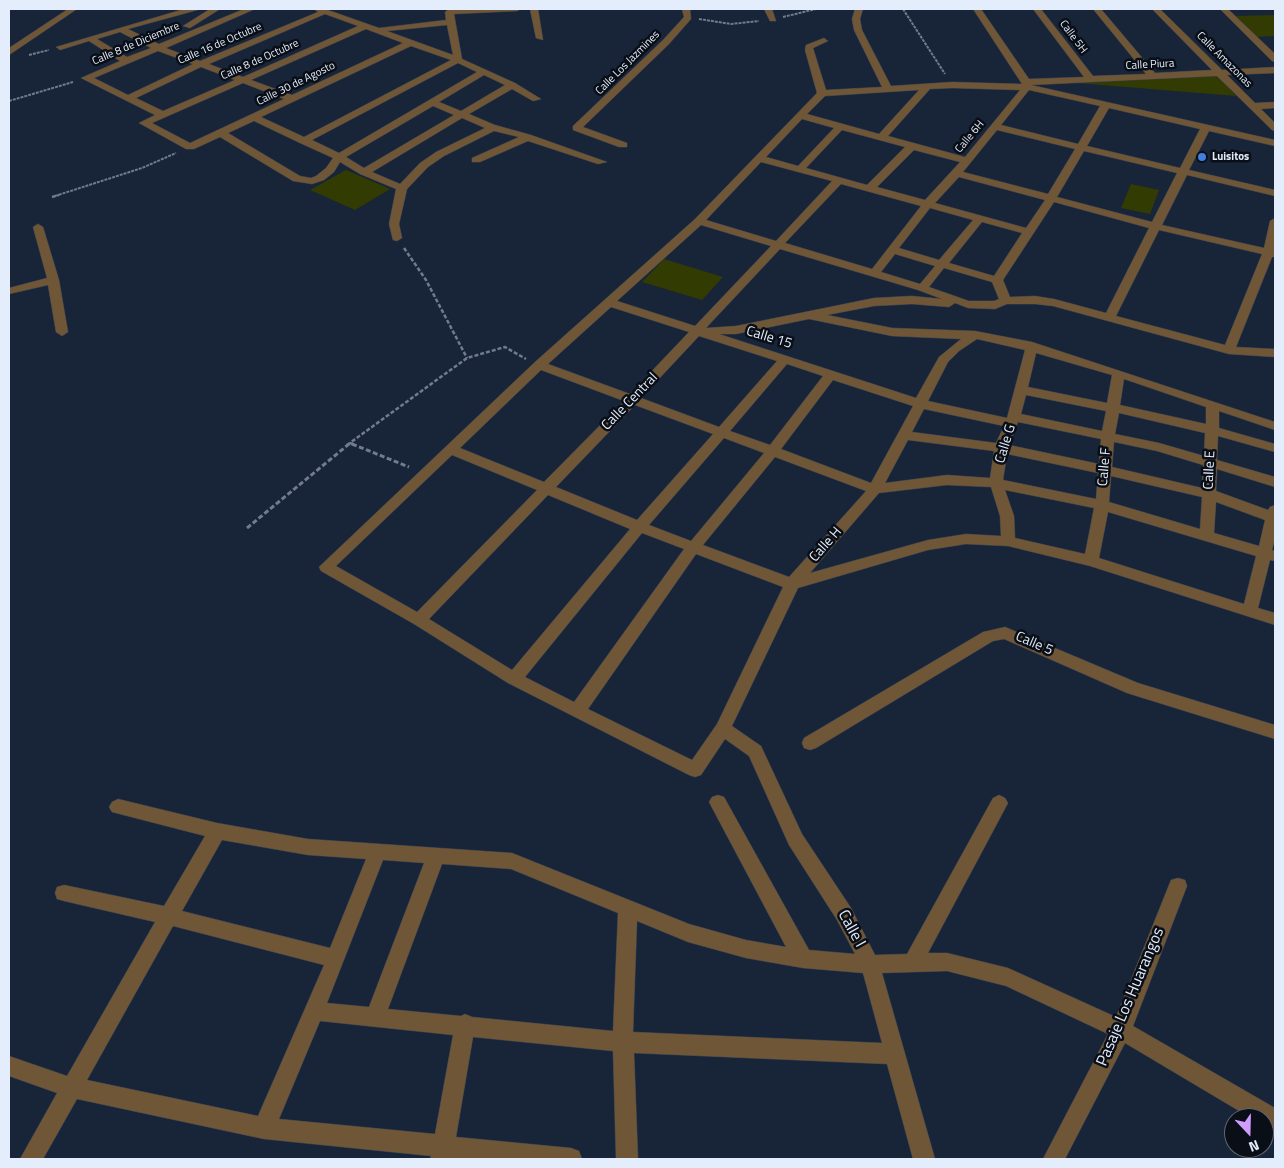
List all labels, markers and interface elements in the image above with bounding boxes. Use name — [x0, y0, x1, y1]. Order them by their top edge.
street label: Calle 5H — [1056, 18, 1090, 56]
street label: Calle 8 de Diciembre — [90, 20, 182, 68]
street label: Calle 16 de Octubre — [176, 20, 264, 68]
street label: Calle Los Jazmines — [593, 28, 663, 98]
street label: Calle Amazonas — [1193, 29, 1255, 91]
street label: Calle 8 de Octubre — [219, 37, 301, 83]
street label: Calle Piura — [1125, 57, 1175, 73]
street label: Calle 30 de Agosto — [255, 59, 337, 109]
street label: Calle 6H — [953, 118, 987, 156]
place label: Luisitos — [1212, 150, 1249, 164]
marker: Luisitos — [1196, 151, 1208, 163]
street label: Calle 15 — [744, 323, 794, 353]
street label: Calle Central — [599, 370, 661, 434]
street label: Calle G — [992, 422, 1020, 466]
street label: Calle F — [1095, 447, 1115, 487]
street label: Calle E — [1201, 450, 1219, 490]
street label: Calle H — [806, 524, 846, 566]
street label: Calle 5 — [1013, 629, 1055, 659]
street label: Calle I — [833, 907, 869, 951]
street label: Pasaje Los Huarangos — [1093, 925, 1169, 1069]
north arrow — [1224, 1108, 1274, 1158]
text: N — [1246, 1135, 1262, 1158]

